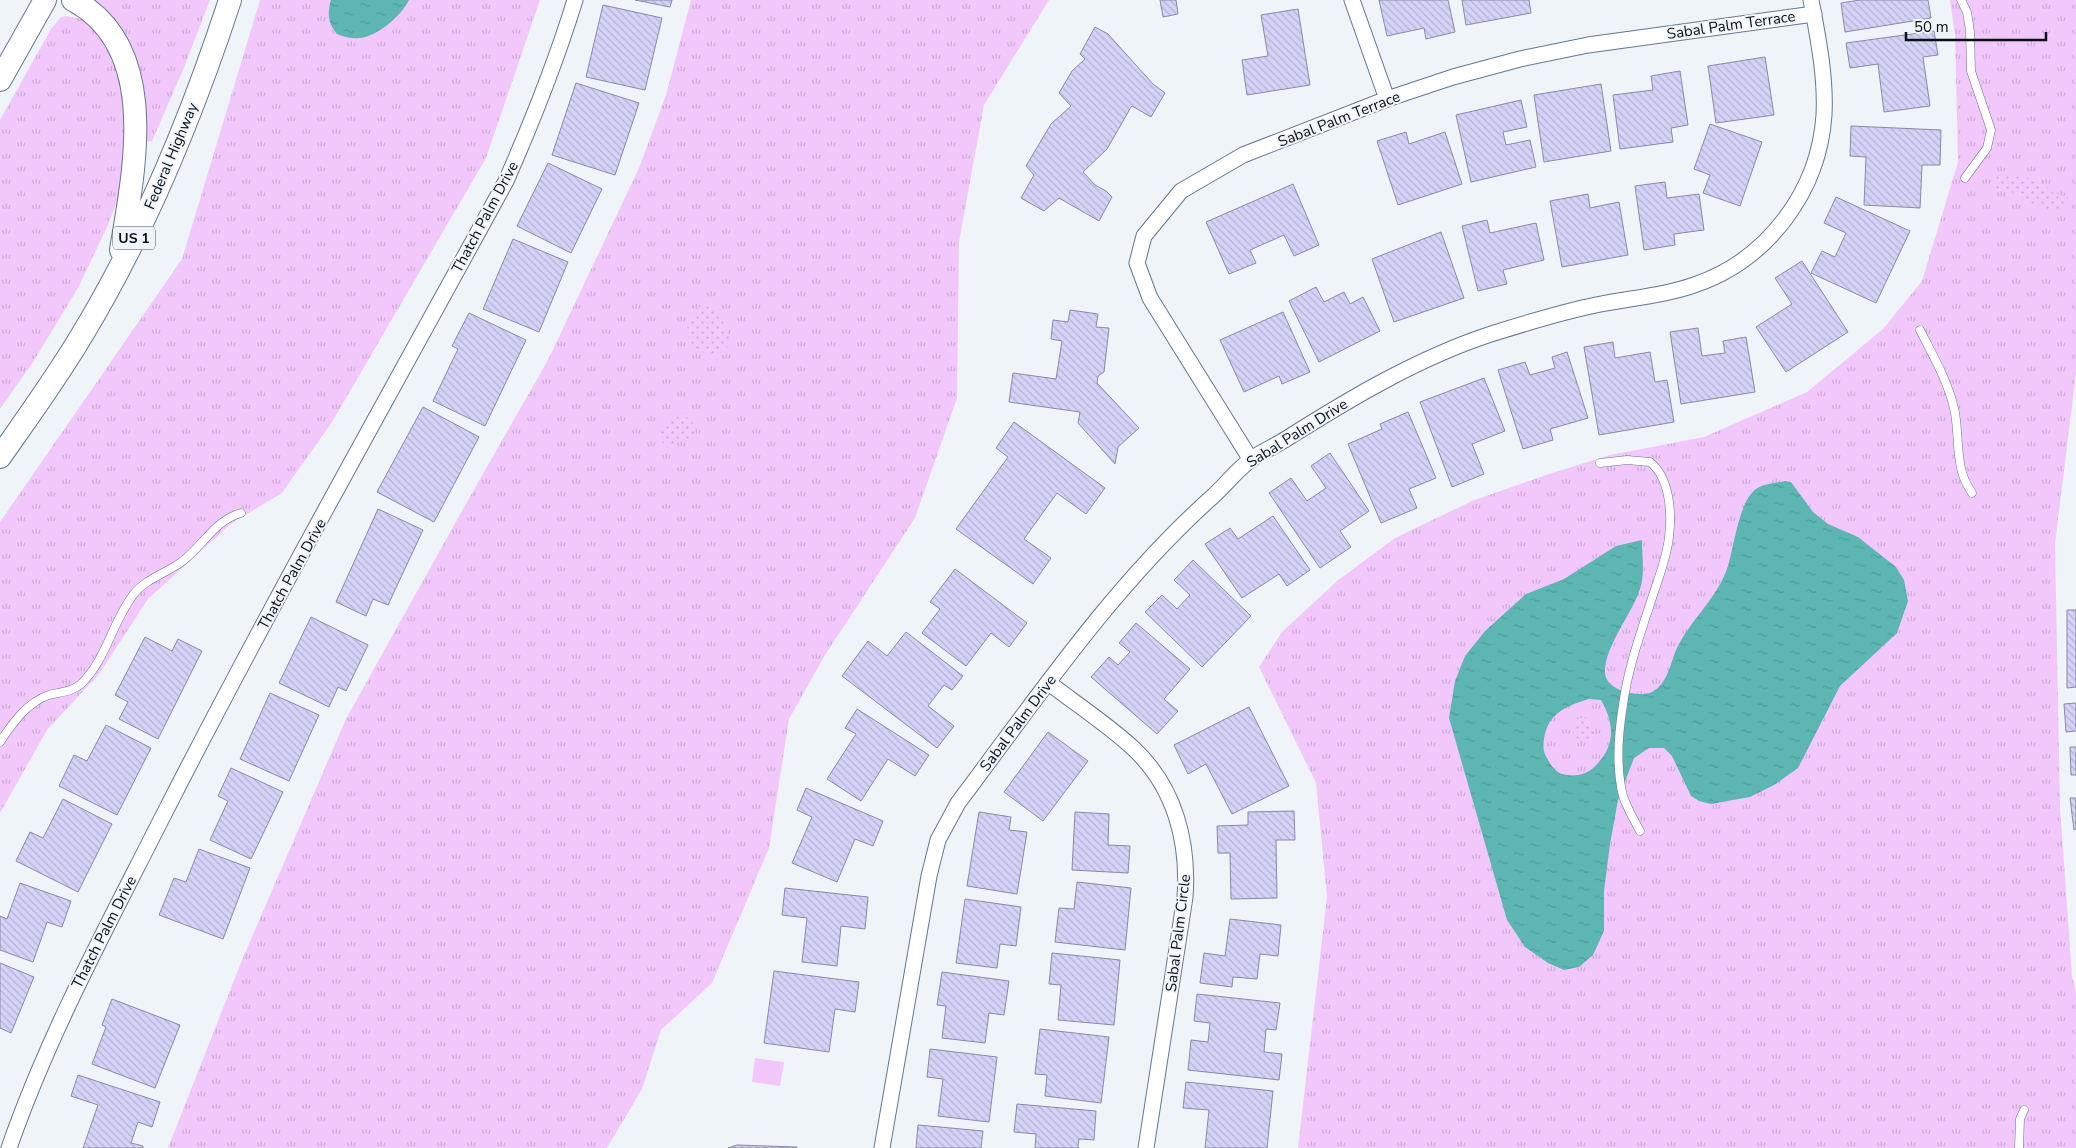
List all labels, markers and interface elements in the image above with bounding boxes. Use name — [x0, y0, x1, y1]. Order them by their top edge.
street label: Sabal Palm Terrace — [1665, 6, 1797, 44]
scale bar — [1906, 10, 2046, 42]
text: 50 m — [1914, 17, 1949, 37]
street label: Sabal Palm Terrace — [1275, 86, 1403, 152]
street label: Federal Highway — [139, 99, 203, 213]
street label: Thatch Palm Drive — [447, 158, 523, 276]
road number: US 1 — [113, 227, 155, 250]
street label: Sabal Palm Drive — [1243, 394, 1351, 472]
street label: Thatch Palm Drive — [253, 515, 331, 633]
street label: Sabal Palm Drive — [975, 671, 1061, 775]
street label: Thatch Palm Drive — [67, 872, 141, 992]
street label: Sabal Palm Circle — [1161, 873, 1195, 993]

